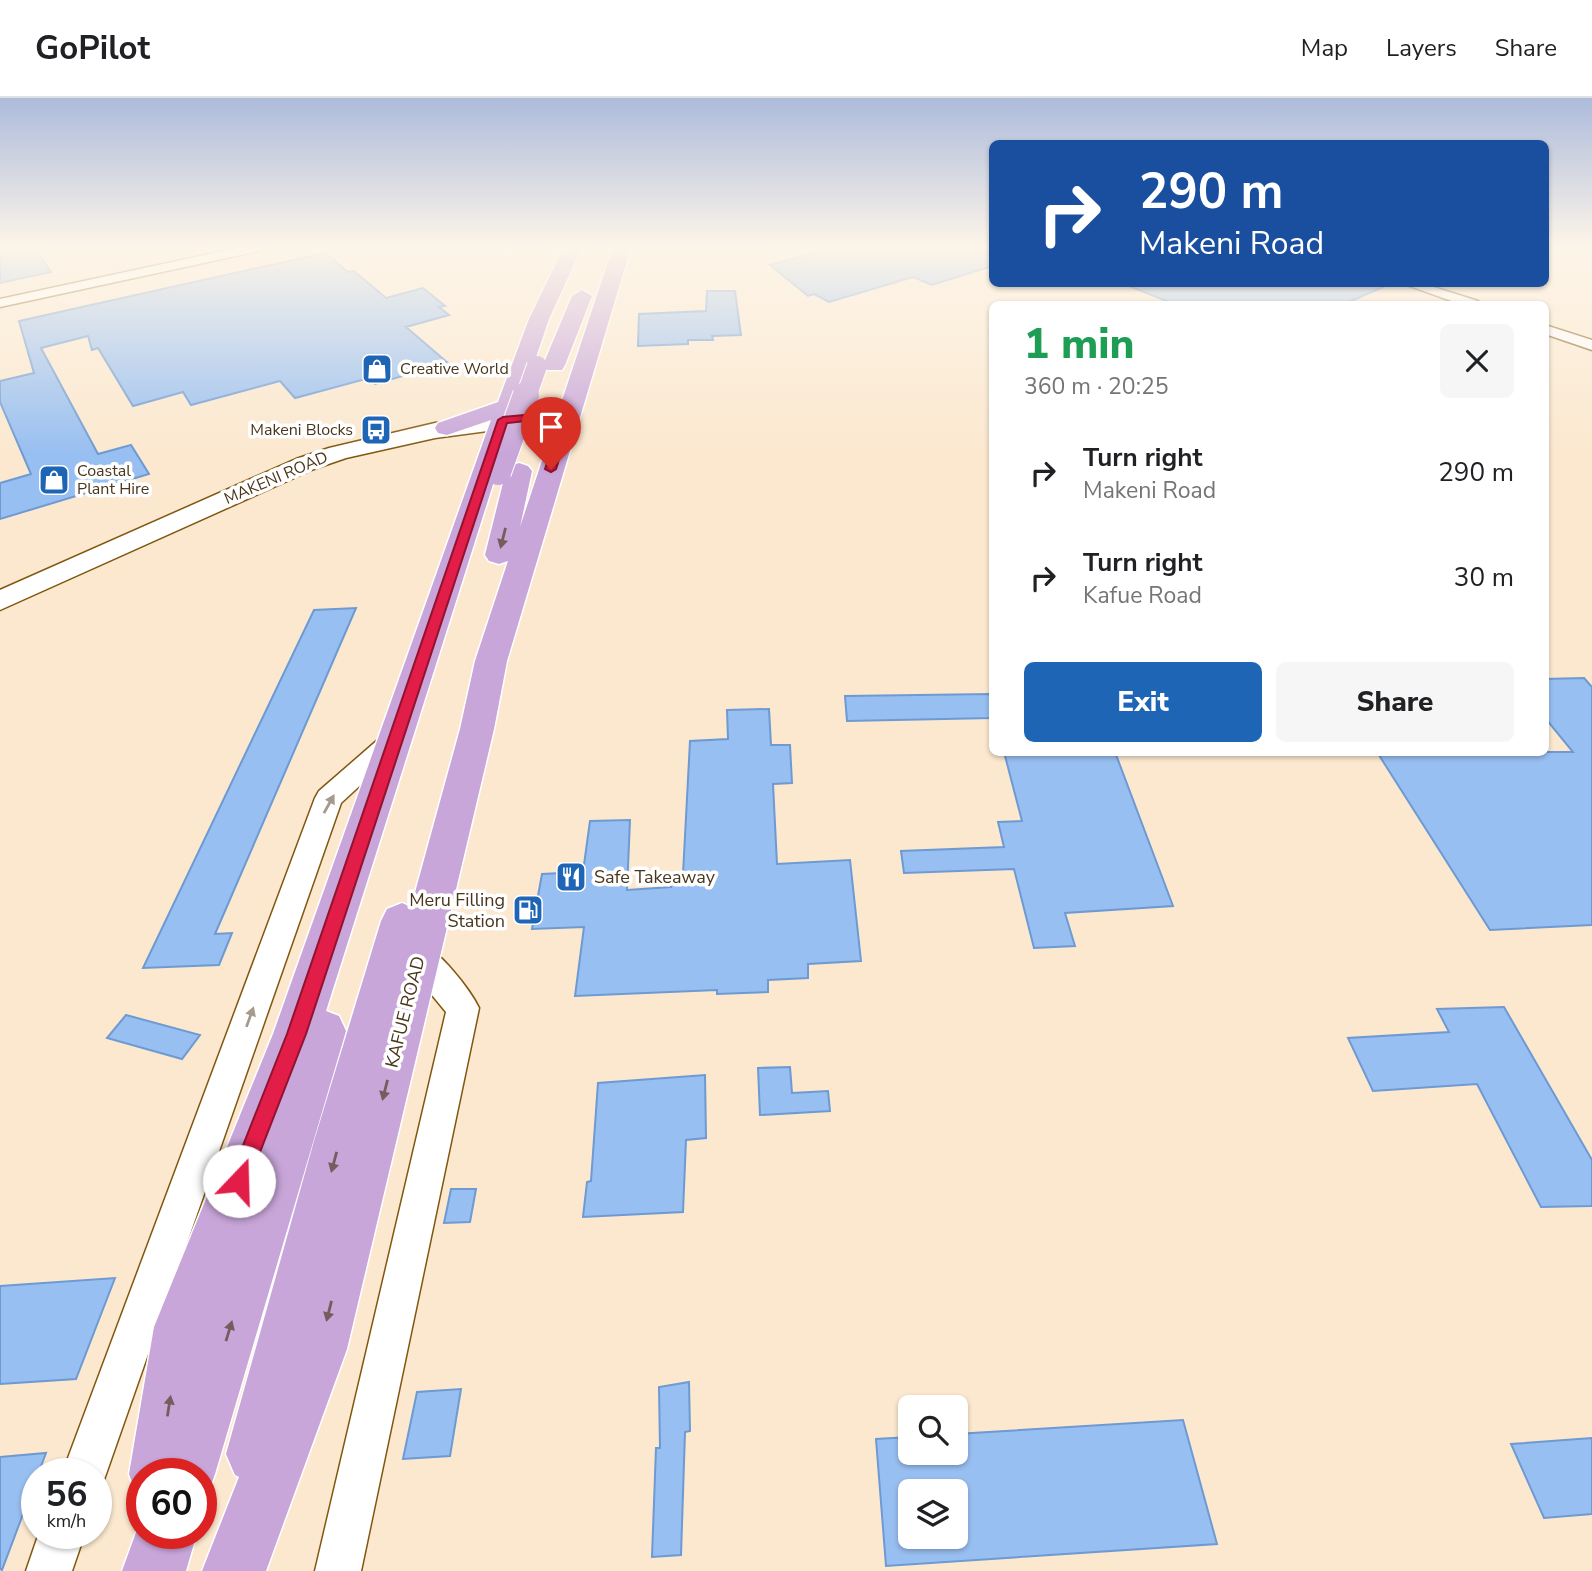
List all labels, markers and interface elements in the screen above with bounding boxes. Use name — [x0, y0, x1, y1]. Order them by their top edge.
text: GoPilot — [35, 26, 150, 71]
text: Map — [1301, 32, 1348, 64]
text: Layers — [1386, 32, 1457, 64]
text: Share — [1495, 32, 1557, 64]
text: 290 m — [1139, 158, 1283, 225]
icon: right — [1024, 168, 1115, 259]
text: Makeni Road — [1139, 222, 1324, 265]
text: 1 min — [1024, 316, 1134, 373]
button: close — [1440, 324, 1514, 398]
shop icon: Creative World — [360, 352, 394, 386]
place label: Creative World — [400, 358, 509, 380]
text: 360 m · 20:25 — [1024, 371, 1169, 402]
pin — [521, 397, 581, 469]
icon: arrive — [532, 408, 570, 446]
bus stop icon: Makeni Blocks — [359, 413, 393, 447]
place label: Makeni Blocks — [250, 419, 353, 441]
text: Turn right — [1083, 440, 1202, 475]
street label: MAKENI ROAD — [221, 446, 331, 510]
icon: right — [1024, 454, 1062, 492]
text: 290 m — [1438, 455, 1514, 490]
place label: Coastal Plant Hire — [77, 460, 149, 500]
shop icon: Coastal Plant Hire — [37, 463, 71, 497]
text: Makeni Road — [1083, 475, 1216, 506]
one-way arrow — [497, 527, 508, 549]
text: Turn right — [1083, 545, 1202, 580]
icon: right — [1024, 559, 1062, 597]
text: 30 m — [1454, 560, 1514, 595]
text: Kafue Road — [1083, 580, 1202, 611]
button: Exit — [1024, 662, 1262, 742]
button: Share — [1276, 662, 1514, 742]
one-way arrow — [323, 795, 335, 814]
restaurant icon: Safe Takeaway — [554, 860, 588, 894]
place label: Safe Takeaway — [594, 865, 716, 889]
place label: Meru Filling Station — [409, 888, 505, 933]
fuel station icon: Meru Filling Station — [511, 893, 545, 927]
street label: KAFUE ROAD — [380, 954, 430, 1070]
one-way arrow — [245, 1006, 256, 1027]
one-way arrow — [379, 1079, 390, 1101]
position arrow — [202, 1144, 276, 1218]
one-way arrow — [328, 1152, 338, 1173]
one-way arrow — [323, 1300, 334, 1322]
one-way arrow — [225, 1321, 235, 1342]
one-way arrow — [164, 1395, 175, 1417]
map controls — [898, 1395, 968, 1549]
button: search — [898, 1395, 968, 1465]
speed limit sign: 60 — [126, 1458, 217, 1549]
text: 56 — [45, 1471, 88, 1518]
button: layers — [898, 1479, 968, 1549]
text: km/h — [47, 1509, 86, 1533]

